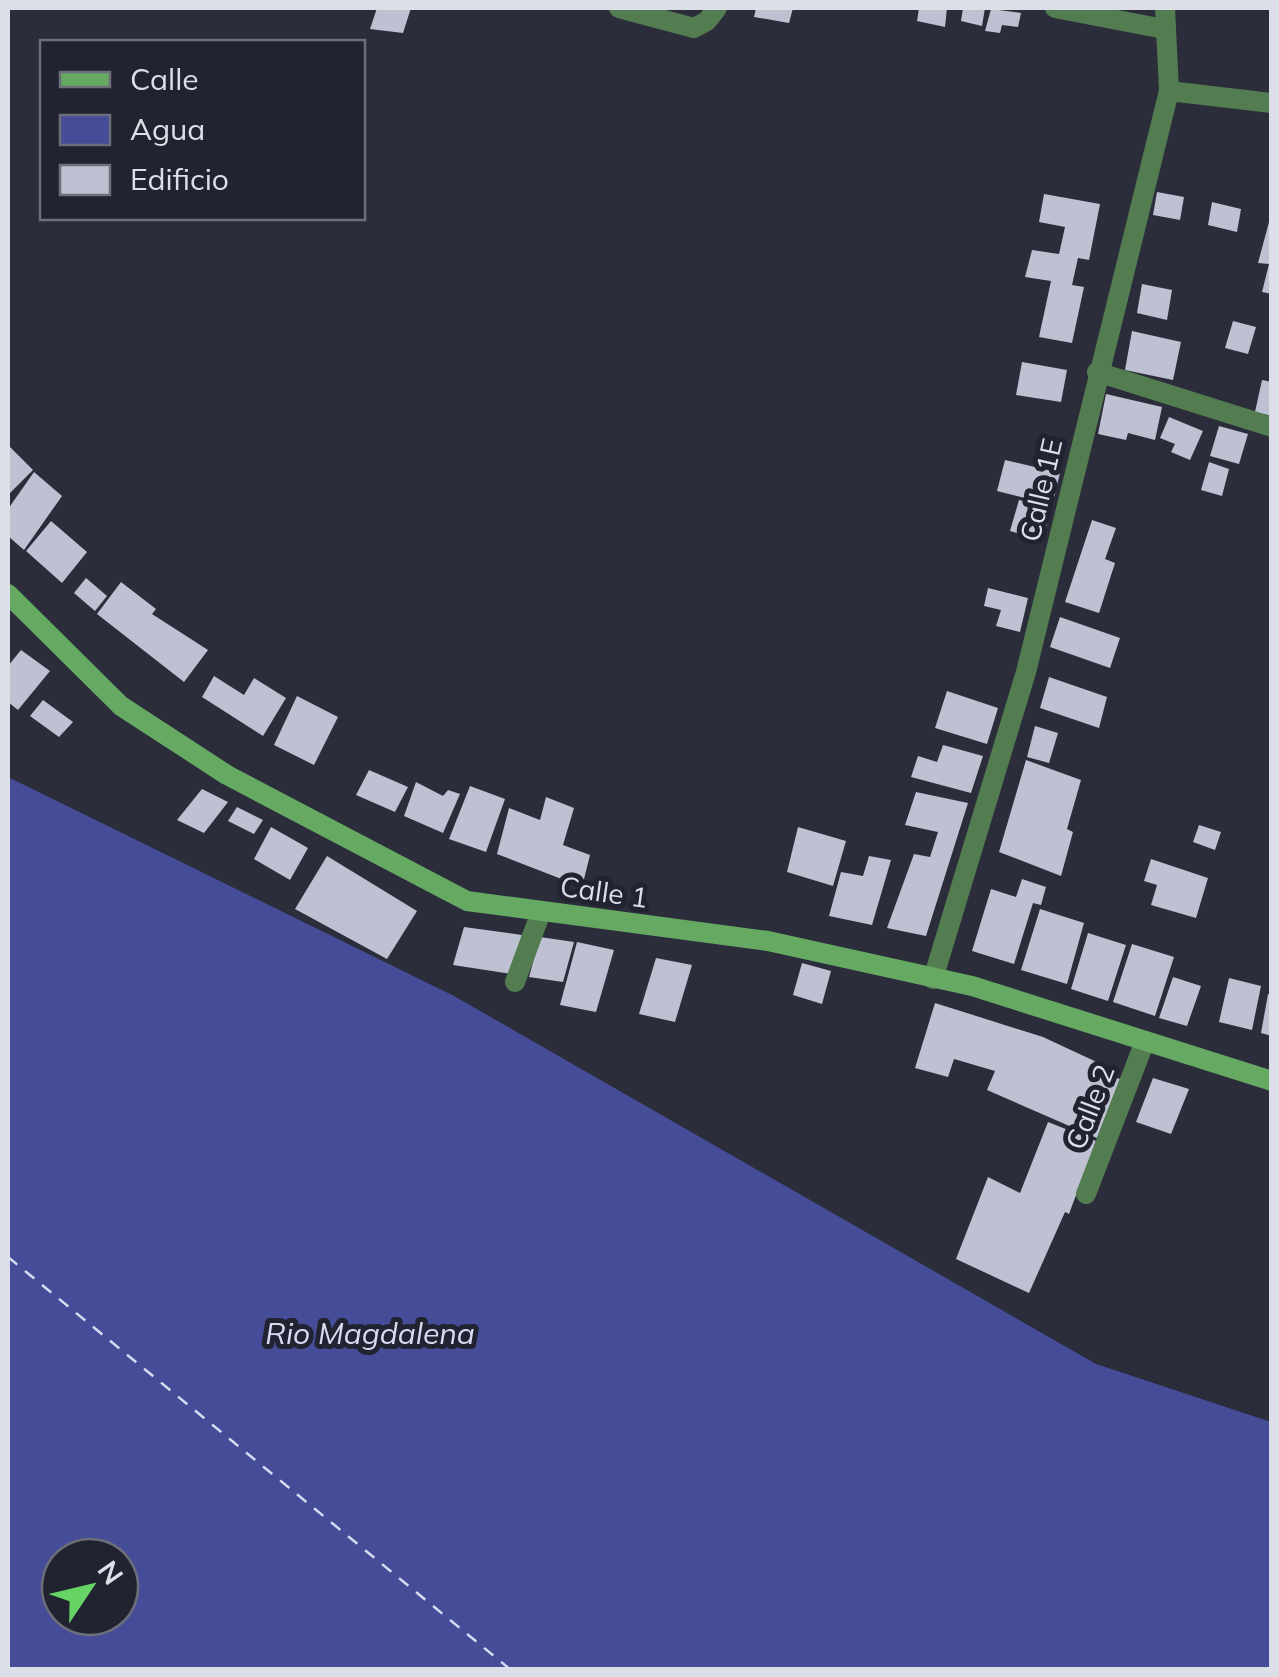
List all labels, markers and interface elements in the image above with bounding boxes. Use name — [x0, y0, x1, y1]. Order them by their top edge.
legend — [40, 40, 365, 220]
text: Calle — [130, 60, 199, 98]
text: Agua — [130, 110, 205, 148]
text: Edificio — [130, 160, 229, 198]
street label: Calle 1E — [1012, 435, 1069, 545]
street label: Calle 1 — [558, 868, 650, 915]
street label: Calle 2 — [1057, 1059, 1122, 1154]
water label: Rio Magdalena — [265, 1314, 475, 1352]
north arrow — [40, 1537, 140, 1637]
text: N — [90, 1554, 131, 1591]

